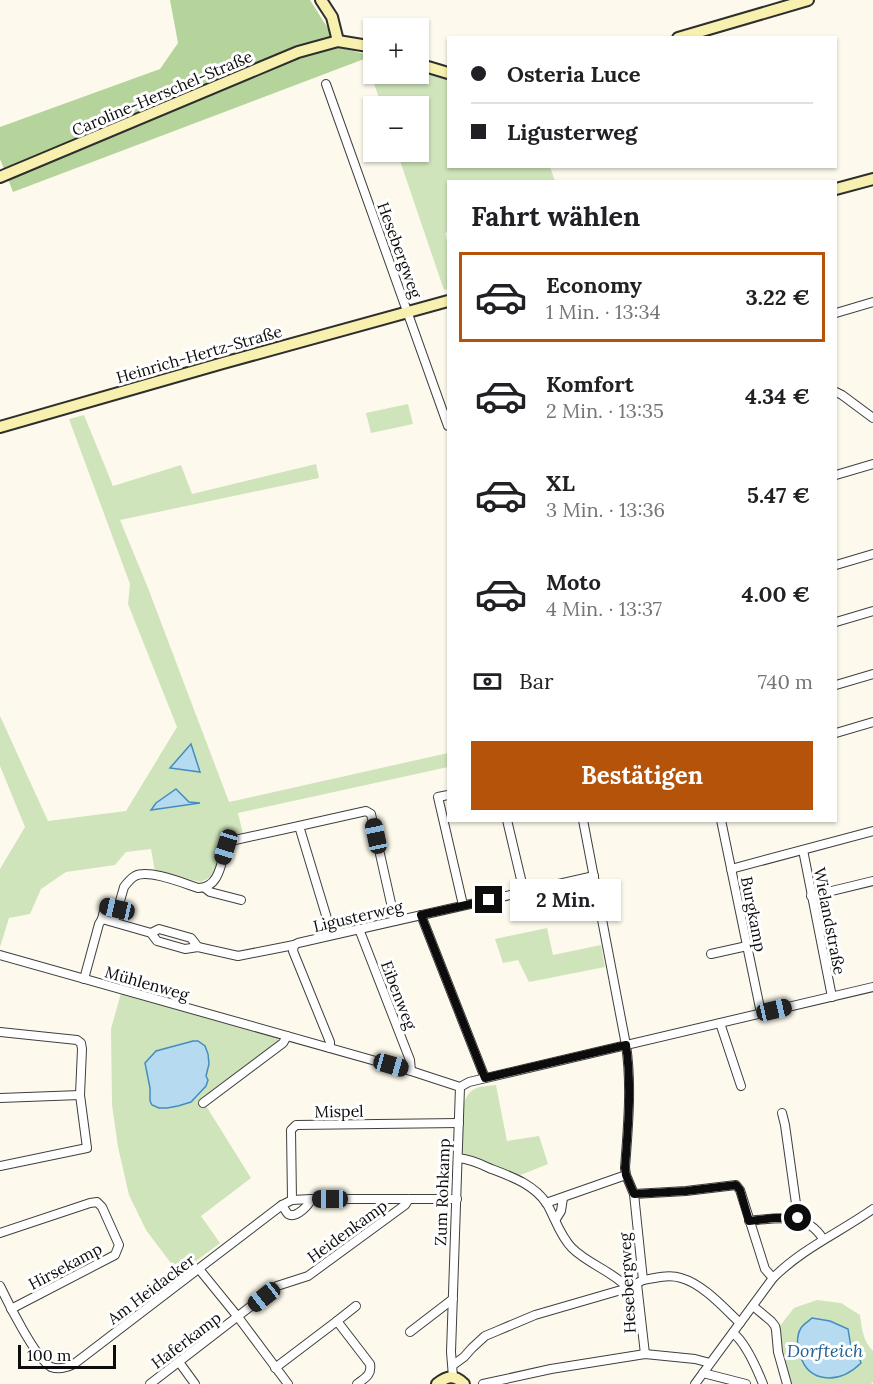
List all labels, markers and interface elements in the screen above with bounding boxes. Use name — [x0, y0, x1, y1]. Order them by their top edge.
map controls — [363, 18, 429, 162]
button: + — [363, 18, 429, 84]
street label: Caroline-Herschel-Straße — [69, 46, 256, 140]
text: Osteria Luce — [507, 60, 641, 88]
button: − — [363, 96, 429, 162]
text: Ligusterweg — [507, 118, 637, 146]
street label: Hesebergweg — [373, 199, 427, 302]
text: Fahrt wählen — [471, 199, 640, 233]
icon: car — [474, 270, 528, 324]
text: Economy — [546, 271, 642, 299]
text: 3.22 € — [746, 283, 810, 311]
text: 1 Min. · 13:34 — [546, 299, 661, 324]
street label: Heinrich-Hertz-Straße — [114, 321, 285, 387]
icon: car — [474, 369, 528, 423]
text: Komfort — [546, 370, 634, 398]
text: 4.34 € — [745, 382, 810, 410]
text: 2 Min. · 13:35 — [546, 398, 664, 423]
icon: car — [474, 468, 528, 522]
text: XL — [546, 469, 575, 497]
text: 5.47 € — [747, 481, 810, 509]
text: 3 Min. · 13:36 — [546, 497, 665, 522]
icon: car — [474, 567, 528, 621]
text: Moto — [546, 568, 601, 596]
text: 4.00 € — [742, 580, 810, 608]
text: 4 Min. · 13:37 — [546, 596, 662, 621]
icon: cash — [471, 665, 504, 698]
text: Bar — [519, 667, 554, 695]
text: 740 m — [758, 669, 813, 694]
button: Bestätigen — [471, 741, 813, 810]
car — [363, 817, 389, 855]
car — [212, 827, 240, 867]
street label: Wielandstraße — [810, 866, 850, 977]
street label: Burgkamp — [737, 875, 771, 953]
callout: 2 Min. — [510, 879, 621, 921]
route end — [475, 886, 502, 913]
text: 2 Min. — [536, 887, 595, 912]
car — [97, 896, 137, 922]
street label: Ligusterweg — [311, 896, 406, 936]
street label: Eibenweg — [377, 958, 422, 1033]
street label: Mühlenweg — [103, 961, 192, 1005]
car — [754, 997, 794, 1023]
car — [371, 1051, 411, 1079]
street label: Mispel — [314, 1101, 364, 1121]
street label: Zum Rohkamp — [430, 1138, 454, 1246]
car — [312, 1190, 348, 1208]
street label: Heidenkamp — [303, 1195, 391, 1267]
route start — [784, 1204, 811, 1231]
street label: Hesebergweg — [614, 1231, 640, 1334]
street label: Hirsekamp — [25, 1238, 105, 1294]
street label: Am Heidacker — [103, 1250, 199, 1329]
car — [244, 1279, 284, 1315]
street label: Haferkamp — [147, 1307, 225, 1373]
water label: Dorfteich — [787, 1339, 864, 1362]
scale bar — [18, 1342, 116, 1370]
text: 100 m — [27, 1345, 71, 1365]

